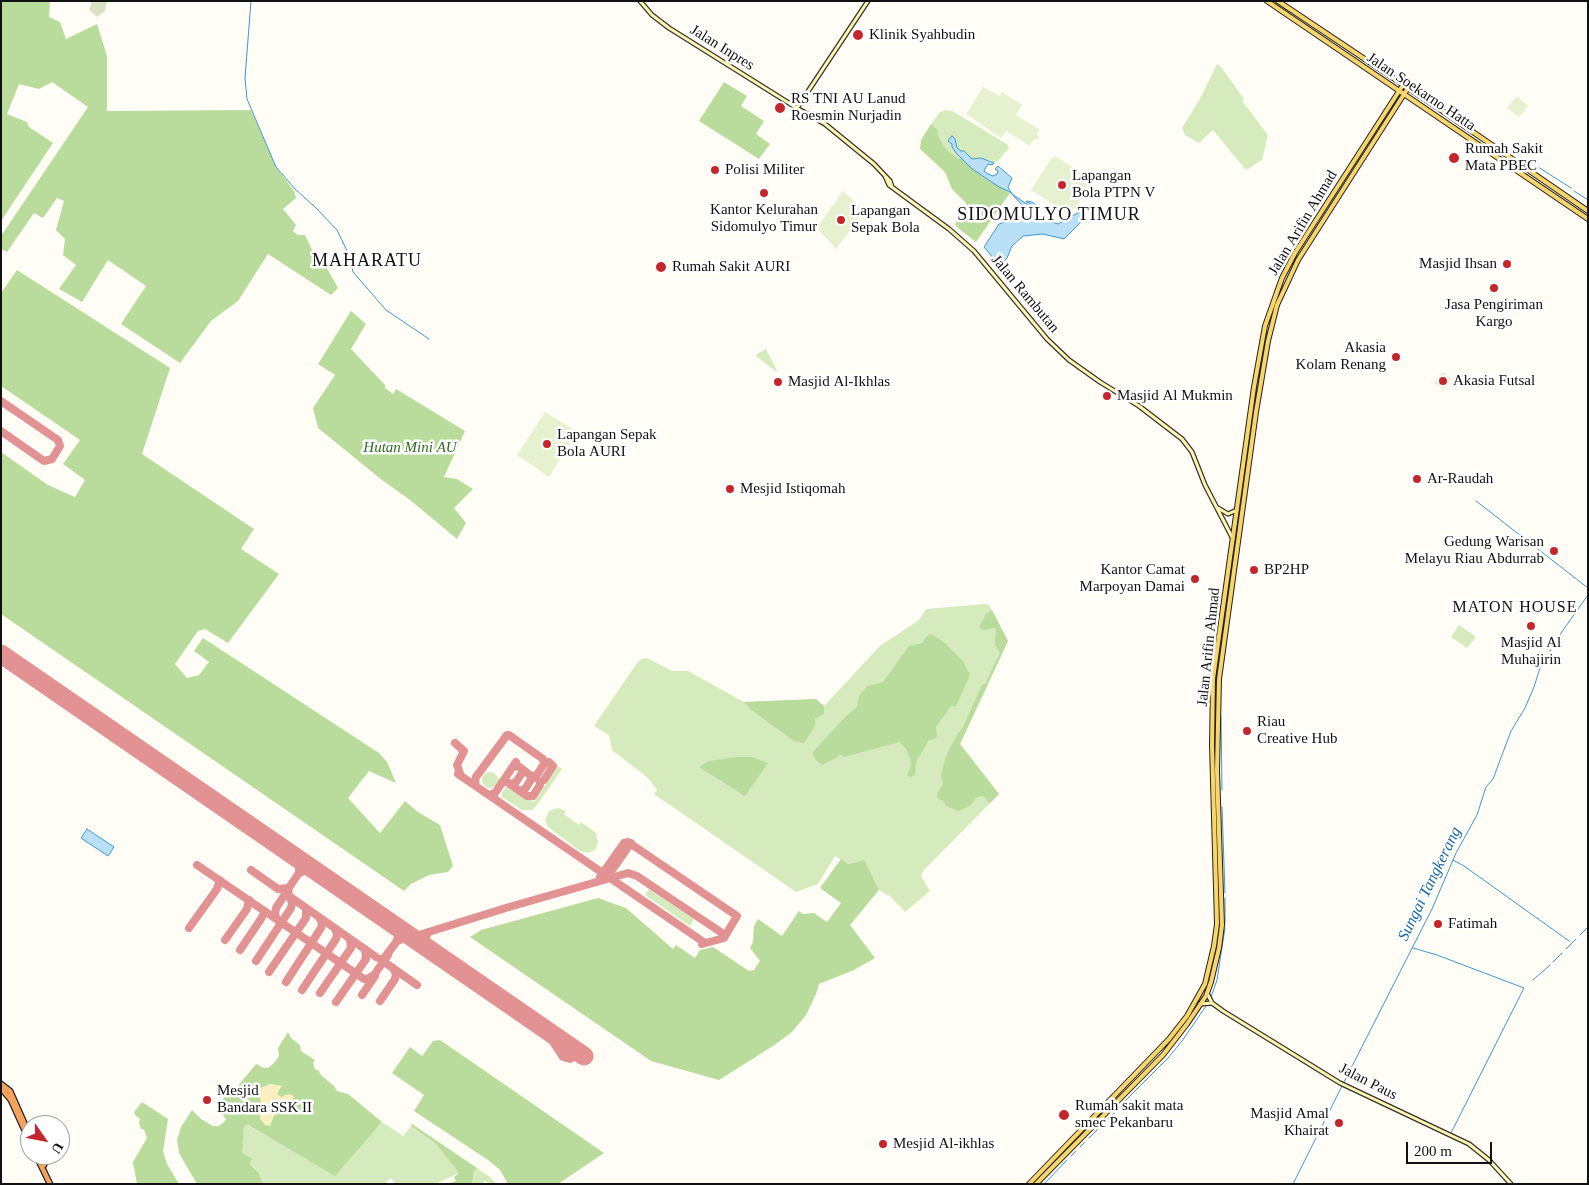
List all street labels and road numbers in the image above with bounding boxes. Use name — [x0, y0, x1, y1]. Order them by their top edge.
street label: Jalan Inpres — [687, 21, 757, 75]
street label: Jalan Soekarno Hatta — [1363, 49, 1479, 135]
street label: Jalan Arifin Ahmad — [1265, 167, 1341, 279]
street label: Jalan Rambutan — [987, 251, 1063, 337]
street label: Jalan Arifin Ahmad — [1194, 587, 1224, 707]
street label: Jalan Paus — [1336, 1060, 1400, 1104]

